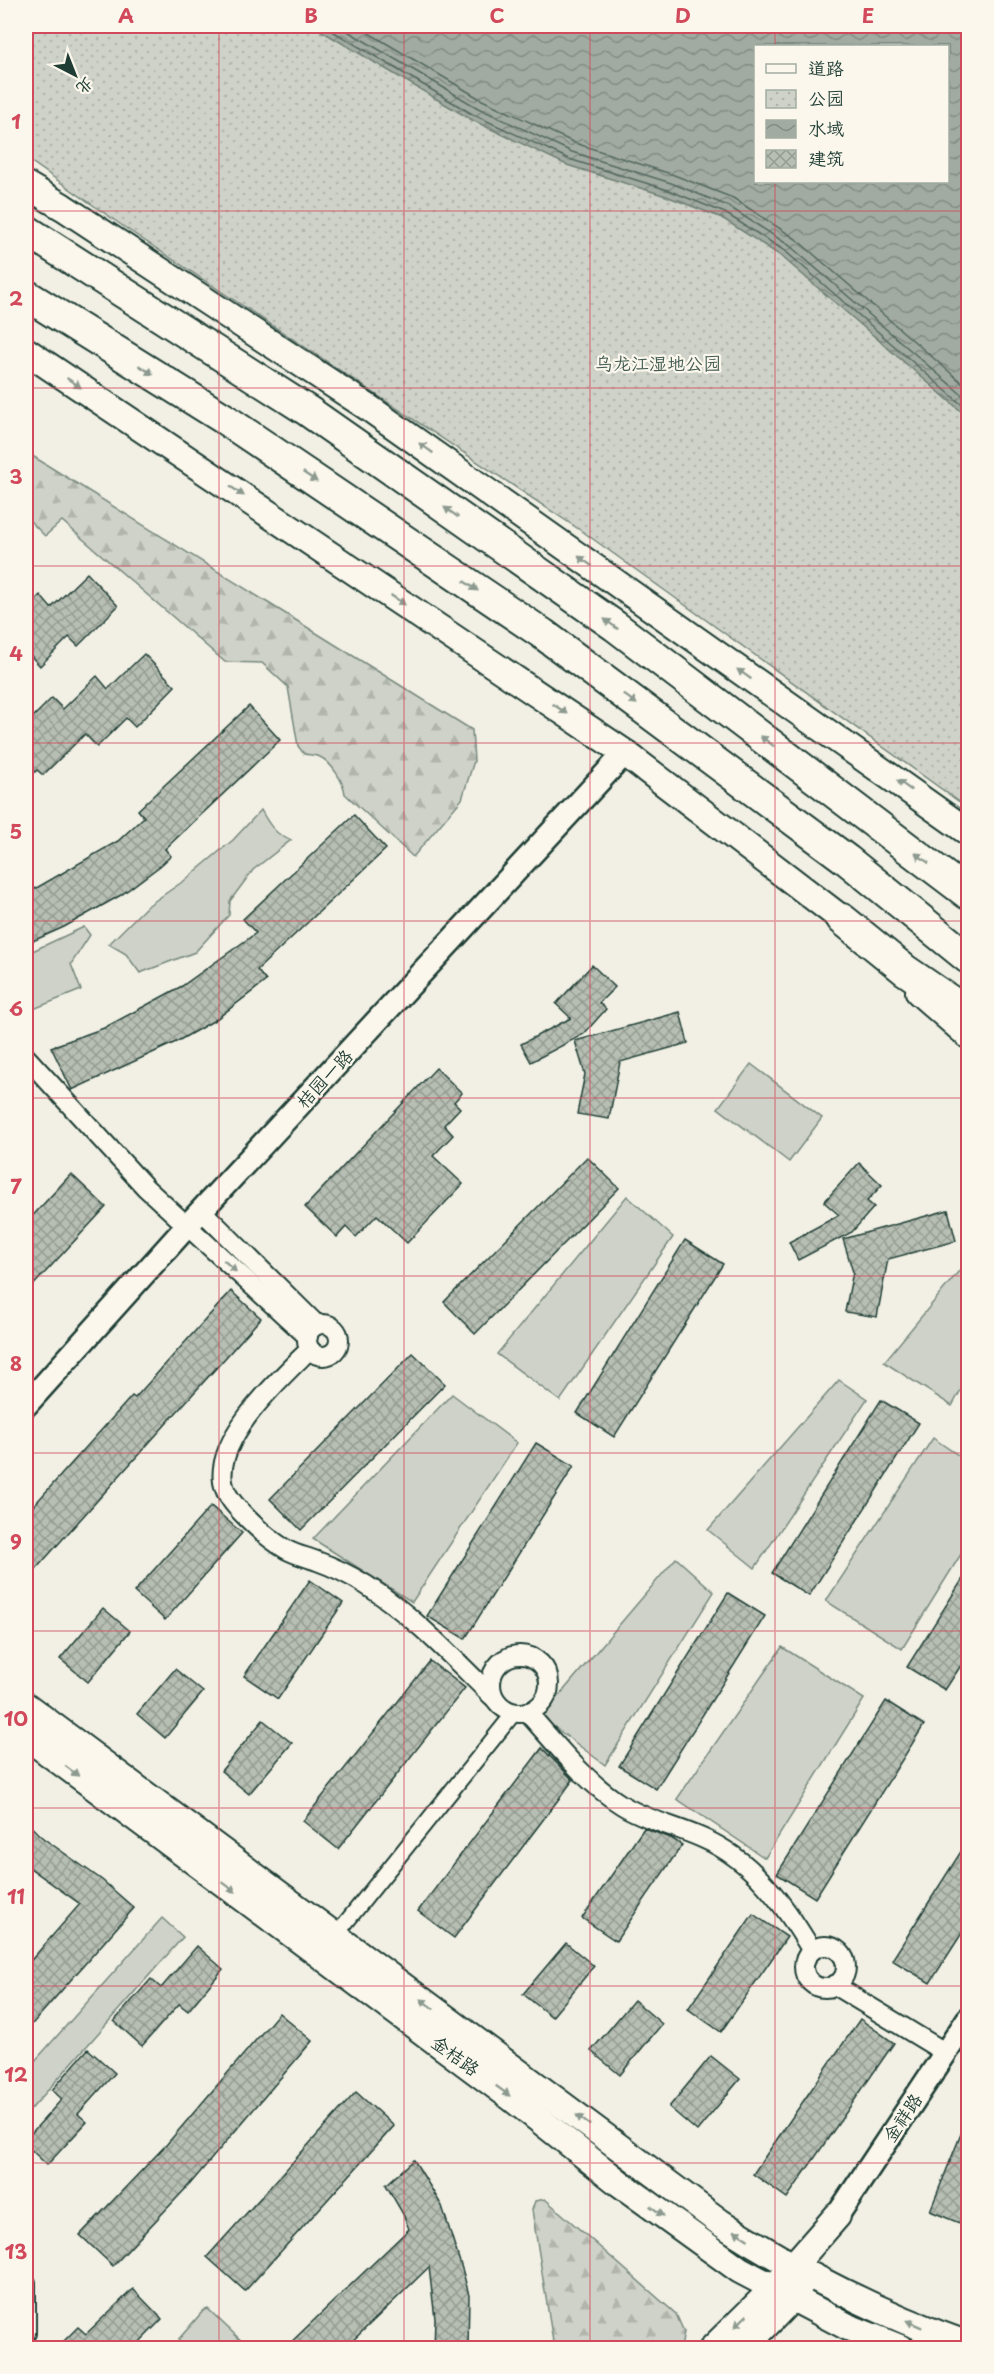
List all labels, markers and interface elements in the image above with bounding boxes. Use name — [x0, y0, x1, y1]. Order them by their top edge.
text: A — [118, 0, 134, 30]
text: B — [304, 0, 318, 30]
text: C — [489, 0, 505, 30]
text: D — [675, 0, 691, 30]
text: E — [862, 0, 874, 30]
north arrow — [45, 45, 105, 105]
legend — [754, 45, 949, 183]
text: 道路 — [808, 54, 844, 81]
text: 北 — [72, 73, 100, 101]
text: 公园 — [808, 84, 844, 111]
text: 1 — [11, 106, 21, 136]
text: 水域 — [808, 114, 844, 141]
text: 建筑 — [808, 144, 844, 171]
text: 2 — [9, 283, 23, 313]
park label: 乌龙江湿地公园 — [595, 349, 721, 376]
one-way arrow — [138, 365, 154, 376]
one-way arrow — [66, 377, 82, 389]
one-way arrow — [418, 443, 434, 454]
text: 3 — [9, 461, 23, 491]
one-way arrow — [301, 471, 317, 483]
one-way arrow — [228, 485, 244, 497]
one-way arrow — [444, 506, 459, 518]
one-way arrow — [577, 555, 593, 567]
one-way arrow — [463, 580, 479, 592]
one-way arrow — [390, 594, 406, 605]
one-way arrow — [603, 618, 619, 630]
text: 4 — [9, 638, 23, 668]
one-way arrow — [737, 668, 753, 680]
one-way arrow — [623, 692, 638, 704]
one-way arrow — [552, 703, 568, 714]
one-way arrow — [759, 735, 775, 747]
one-way arrow — [896, 780, 912, 791]
text: 5 — [10, 816, 22, 846]
one-way arrow — [915, 853, 930, 865]
text: 6 — [9, 993, 23, 1023]
street label: 桔园一路 — [289, 1042, 358, 1114]
text: 7 — [10, 1171, 22, 1201]
one-way arrow — [223, 1259, 238, 1273]
text: 8 — [10, 1348, 22, 1378]
text: 9 — [10, 1526, 22, 1556]
text: 10 — [4, 1703, 28, 1733]
one-way arrow — [64, 1765, 80, 1777]
text: 11 — [7, 1881, 25, 1911]
one-way arrow — [221, 1881, 236, 1893]
one-way arrow — [419, 1998, 435, 2010]
street label: 金桔路 — [426, 2028, 486, 2082]
text: 12 — [4, 2059, 28, 2089]
one-way arrow — [496, 2085, 511, 2097]
street label: 金祥路 — [875, 2087, 928, 2147]
one-way arrow — [576, 2114, 592, 2126]
one-way arrow — [649, 2205, 665, 2217]
one-way arrow — [733, 2229, 749, 2241]
text: 13 — [5, 2236, 27, 2266]
one-way arrow — [733, 2314, 748, 2328]
one-way arrow — [904, 2319, 922, 2329]

